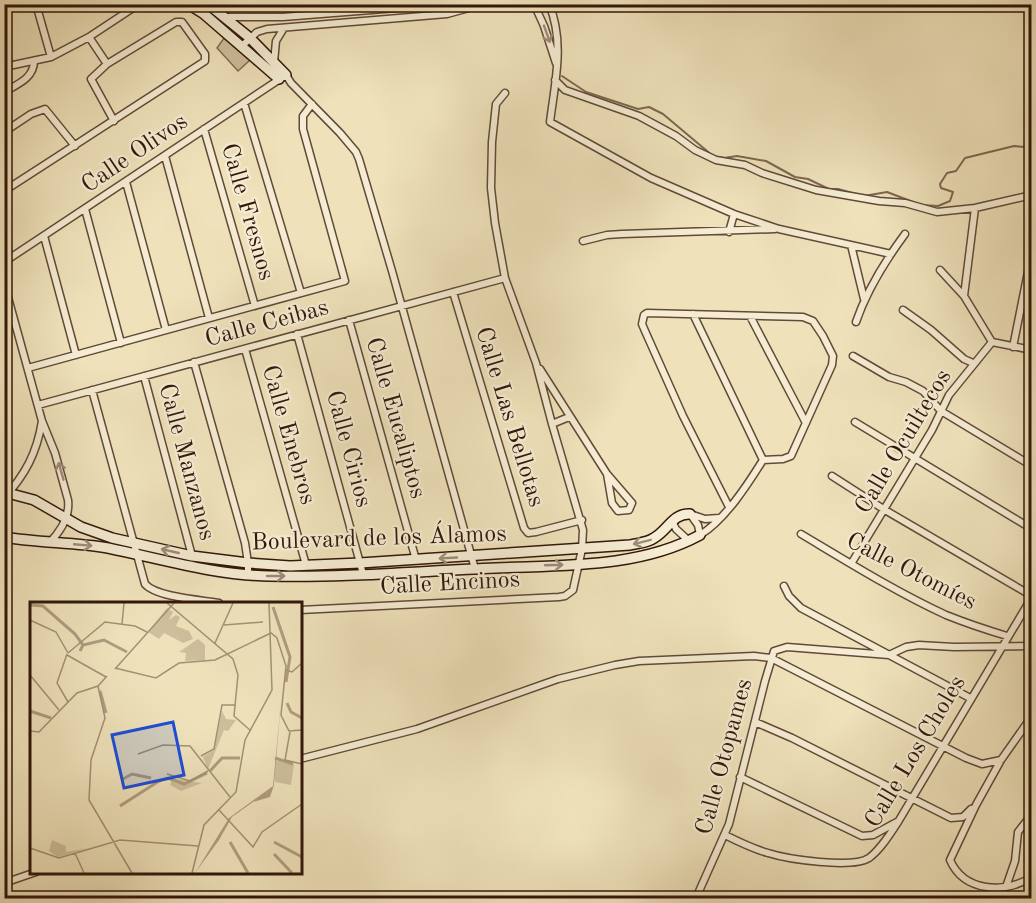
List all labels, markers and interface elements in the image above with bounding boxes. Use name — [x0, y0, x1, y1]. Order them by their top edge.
one-way arrow — [542, 24, 553, 43]
street label: Calle Olivos — [78, 110, 192, 198]
street label: Calle Fresnos — [216, 141, 278, 283]
street label: Calle Ceibas — [203, 296, 331, 352]
street label: Calle Las Bellotas — [470, 324, 548, 510]
street label: Calle Eucaliptos — [361, 335, 429, 501]
street label: Calle Enebros — [257, 363, 319, 507]
street label: Calle Ocuiltecos — [852, 366, 956, 518]
street label: Calle Manzanos — [154, 381, 218, 543]
street label: Calle Cirios — [321, 388, 375, 510]
one-way arrow — [55, 462, 66, 481]
street label: Boulevard de los Álamos — [251, 519, 507, 555]
street label: Calle Otomíes — [842, 529, 980, 615]
one-way arrow — [633, 536, 652, 548]
one-way arrow — [73, 540, 93, 551]
one-way arrow — [161, 545, 180, 557]
one-way arrow — [438, 553, 458, 564]
one-way arrow — [544, 560, 564, 571]
street label: Calle Encinos — [379, 568, 521, 600]
one-way arrow — [265, 570, 285, 582]
inset map — [30, 602, 302, 873]
street label: Calle Los Choles — [861, 672, 971, 832]
street label: Calle Otopames — [693, 676, 757, 838]

